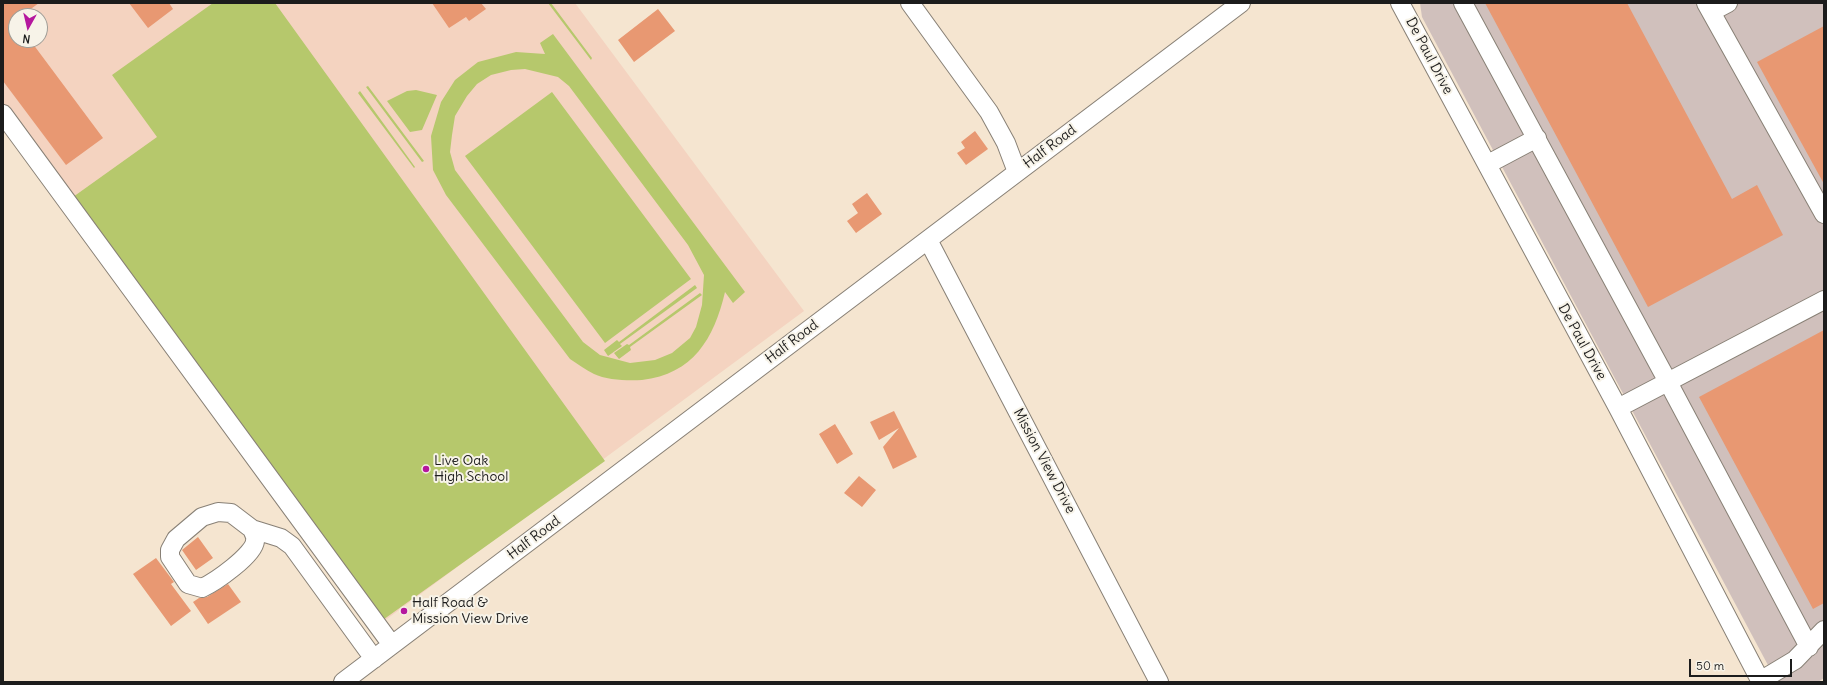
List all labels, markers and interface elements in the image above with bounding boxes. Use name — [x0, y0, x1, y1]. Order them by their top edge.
north arrow — [8, 8, 48, 48]
street label: De Paul Drive — [1402, 15, 1456, 97]
text: N — [22, 31, 31, 46]
street label: Half Road — [1020, 122, 1080, 172]
street label: De Paul Drive — [1554, 301, 1610, 383]
street label: Half Road — [762, 317, 822, 367]
street label: Mission View Drive — [1009, 406, 1079, 516]
place label: Live Oak High School — [434, 453, 508, 486]
marker: Live Oak High School — [421, 464, 431, 474]
street label: Half Road — [504, 513, 564, 563]
place label: Half Road & Mission View Drive — [412, 595, 528, 628]
marker: Half Road & Mission View Drive — [399, 606, 409, 616]
scale bar — [1691, 651, 1794, 677]
text: 50 m — [1696, 658, 1724, 673]

